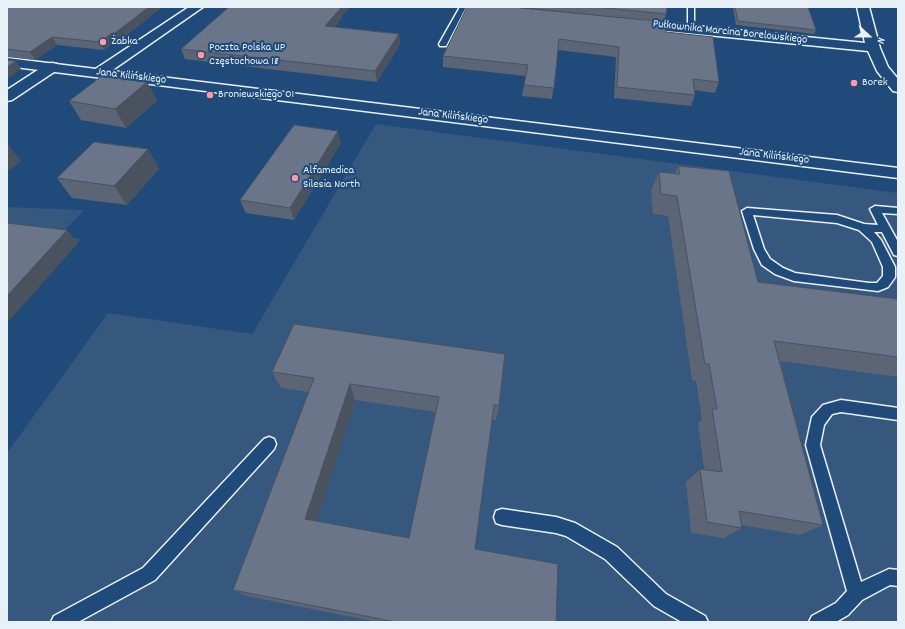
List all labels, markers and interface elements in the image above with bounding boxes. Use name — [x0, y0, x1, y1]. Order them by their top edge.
north arrow — [849, 16, 889, 56]
street label: Pułkownika Marcina Borelowskiego — [652, 18, 808, 48]
place label: Żabka — [111, 35, 138, 49]
text: N — [872, 35, 889, 46]
marker: Żabka — [98, 37, 108, 47]
place label: Poczta Polska UP Częstochowa 18 — [209, 41, 285, 69]
marker: Poczta Polska UP Częstochowa 18 — [196, 50, 206, 60]
street label: Jana Kilińskiego — [95, 66, 167, 88]
place label: Borek — [862, 76, 888, 90]
marker: Borek — [849, 78, 859, 88]
place label: Broniewskiego 01 — [218, 88, 294, 102]
marker: Broniewskiego 01 — [205, 90, 215, 100]
street label: Jana Kilińskiego — [417, 106, 489, 128]
street label: Jana Kilińskiego — [738, 146, 810, 168]
place label: Alfamedica Silesia North — [303, 164, 360, 192]
marker: Alfamedica Silesia North — [290, 173, 300, 183]

